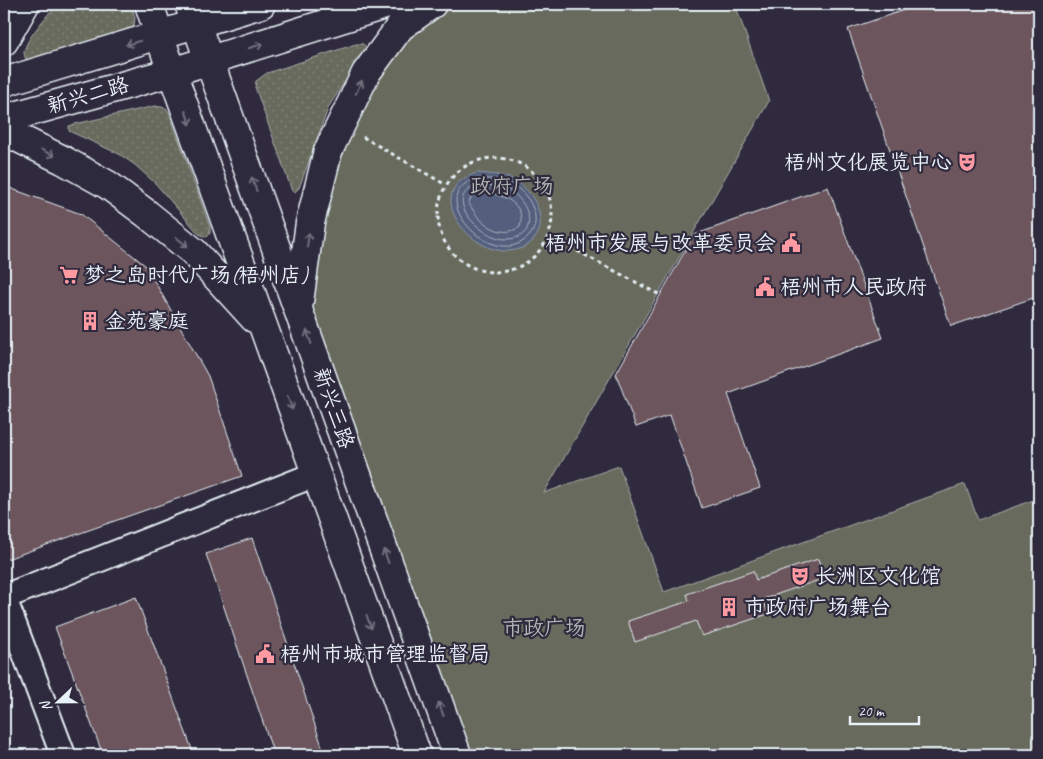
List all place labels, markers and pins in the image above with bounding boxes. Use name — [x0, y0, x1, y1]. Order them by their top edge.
place label: 梧州文化展览中心 — [784, 149, 952, 175]
theatre icon: 梧州文化展览中心 — [956, 151, 978, 173]
place label: 梧州市发展与改革委员会 — [545, 230, 776, 256]
public building icon: 梧州市发展与改革委员会 — [780, 232, 802, 254]
place label: 梦之岛时代广场(梧州店) — [84, 262, 309, 288]
supermarket icon: 梦之岛时代广场(梧州店) — [58, 264, 80, 286]
place label: 梧州市人民政府 — [780, 274, 927, 300]
public building icon: 梧州市人民政府 — [754, 276, 776, 298]
place label: 金苑豪庭 — [105, 308, 189, 334]
building icon: 金苑豪庭 — [79, 310, 101, 332]
place label: 长洲区文化馆 — [815, 563, 941, 589]
theatre icon: 长洲区文化馆 — [789, 565, 811, 587]
place label: 市政府广场舞台 — [744, 594, 891, 620]
building icon: 市政府广场舞台 — [718, 596, 740, 618]
place label: 梧州市城市管理监督局 — [280, 641, 490, 667]
public building icon: 梧州市城市管理监督局 — [254, 643, 276, 665]

